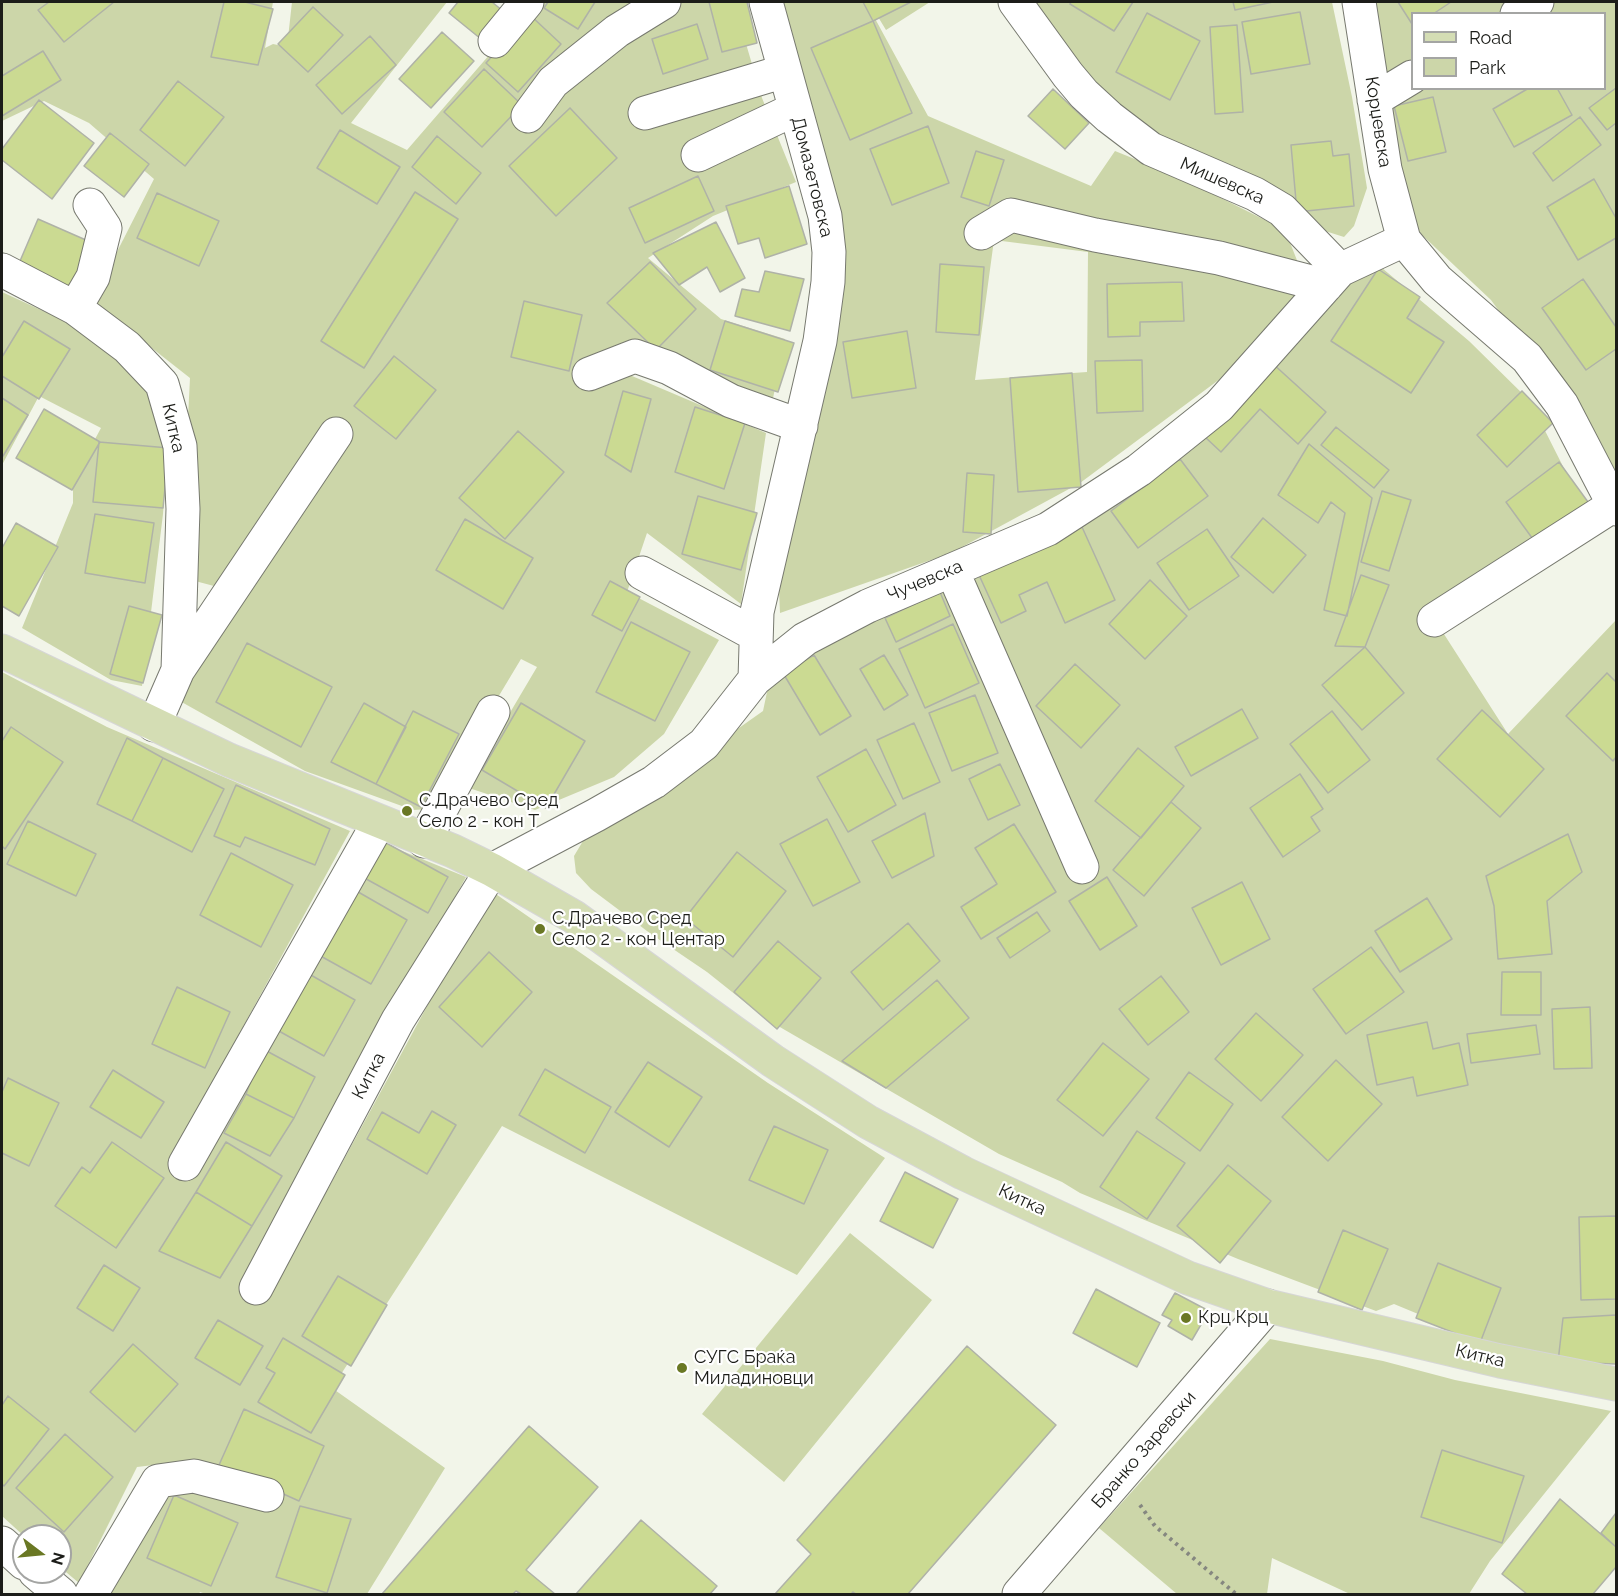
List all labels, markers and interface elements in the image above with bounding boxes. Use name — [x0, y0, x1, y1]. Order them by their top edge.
legend — [1411, 12, 1606, 90]
text: Road — [1469, 27, 1512, 48]
text: Park — [1469, 57, 1506, 78]
street label: Корџевска — [1360, 75, 1396, 169]
street label: Домазетовска — [787, 115, 837, 239]
street label: Мишевска — [1176, 153, 1268, 209]
street label: Китка — [157, 401, 189, 455]
street label: Чучевска — [884, 555, 966, 607]
place label: С.Драчево Сред Село 2 - кон T — [419, 790, 558, 832]
marker: С.Драчево Сред Село 2 - кон T — [400, 804, 414, 818]
place label: С.Драчево Сред Село 2 - кон Центар — [552, 908, 725, 950]
marker: С.Драчево Сред Село 2 - кон Центар — [533, 922, 547, 936]
street label: Китка — [348, 1049, 390, 1103]
street label: Китка — [995, 1180, 1049, 1220]
place label: Крц Крц — [1198, 1307, 1268, 1329]
marker: Крц Крц — [1179, 1311, 1193, 1325]
street label: Китка — [1453, 1340, 1507, 1372]
place label: СУГС Браќа Миладиновци — [694, 1347, 814, 1390]
marker: СУГС Браќа Миладиновци — [675, 1361, 689, 1375]
street label: Бранко Заревски — [1087, 1387, 1201, 1513]
north arrow — [12, 1524, 72, 1584]
text: N — [47, 1550, 69, 1567]

